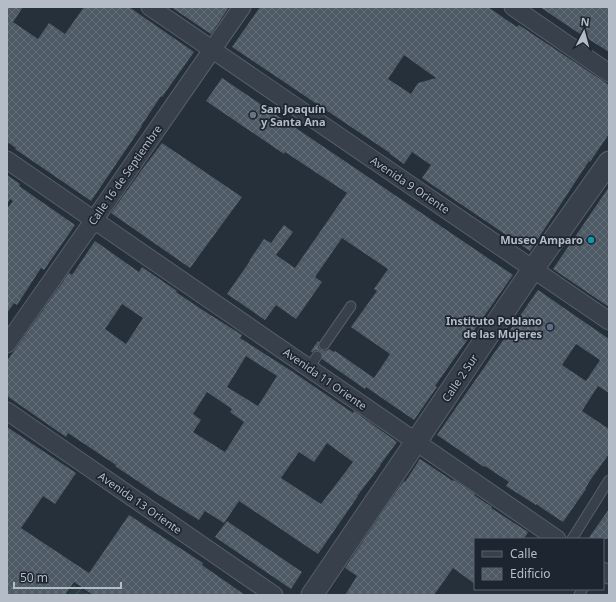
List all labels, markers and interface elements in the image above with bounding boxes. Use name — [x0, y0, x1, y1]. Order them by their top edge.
north arrow — [564, 12, 604, 52]
text: N — [580, 14, 590, 29]
place label: San Joaquín y Santa Ana — [261, 101, 326, 129]
marker: San Joaquín y Santa Ana — [248, 110, 258, 120]
street label: Calle 16 de Septiembre — [84, 122, 165, 228]
street label: Avenida 9 Oriente — [368, 152, 453, 217]
place label: Museo Amparo — [500, 232, 583, 247]
marker: Museo Amparo — [586, 235, 596, 245]
place label: Instituto Poblano de las Mujeres — [446, 313, 542, 341]
marker: Instituto Poblano de las Mujeres — [545, 322, 555, 332]
street label: Avenida 11 Oriente — [280, 344, 370, 413]
street label: Calle 2 Sur — [438, 351, 481, 404]
street label: Avenida 13 Oriente — [95, 468, 185, 537]
legend — [474, 538, 604, 590]
text: Calle — [510, 545, 538, 562]
scale bar — [14, 564, 121, 590]
text: Edificio — [510, 565, 551, 582]
text: 50 m — [20, 569, 48, 586]

